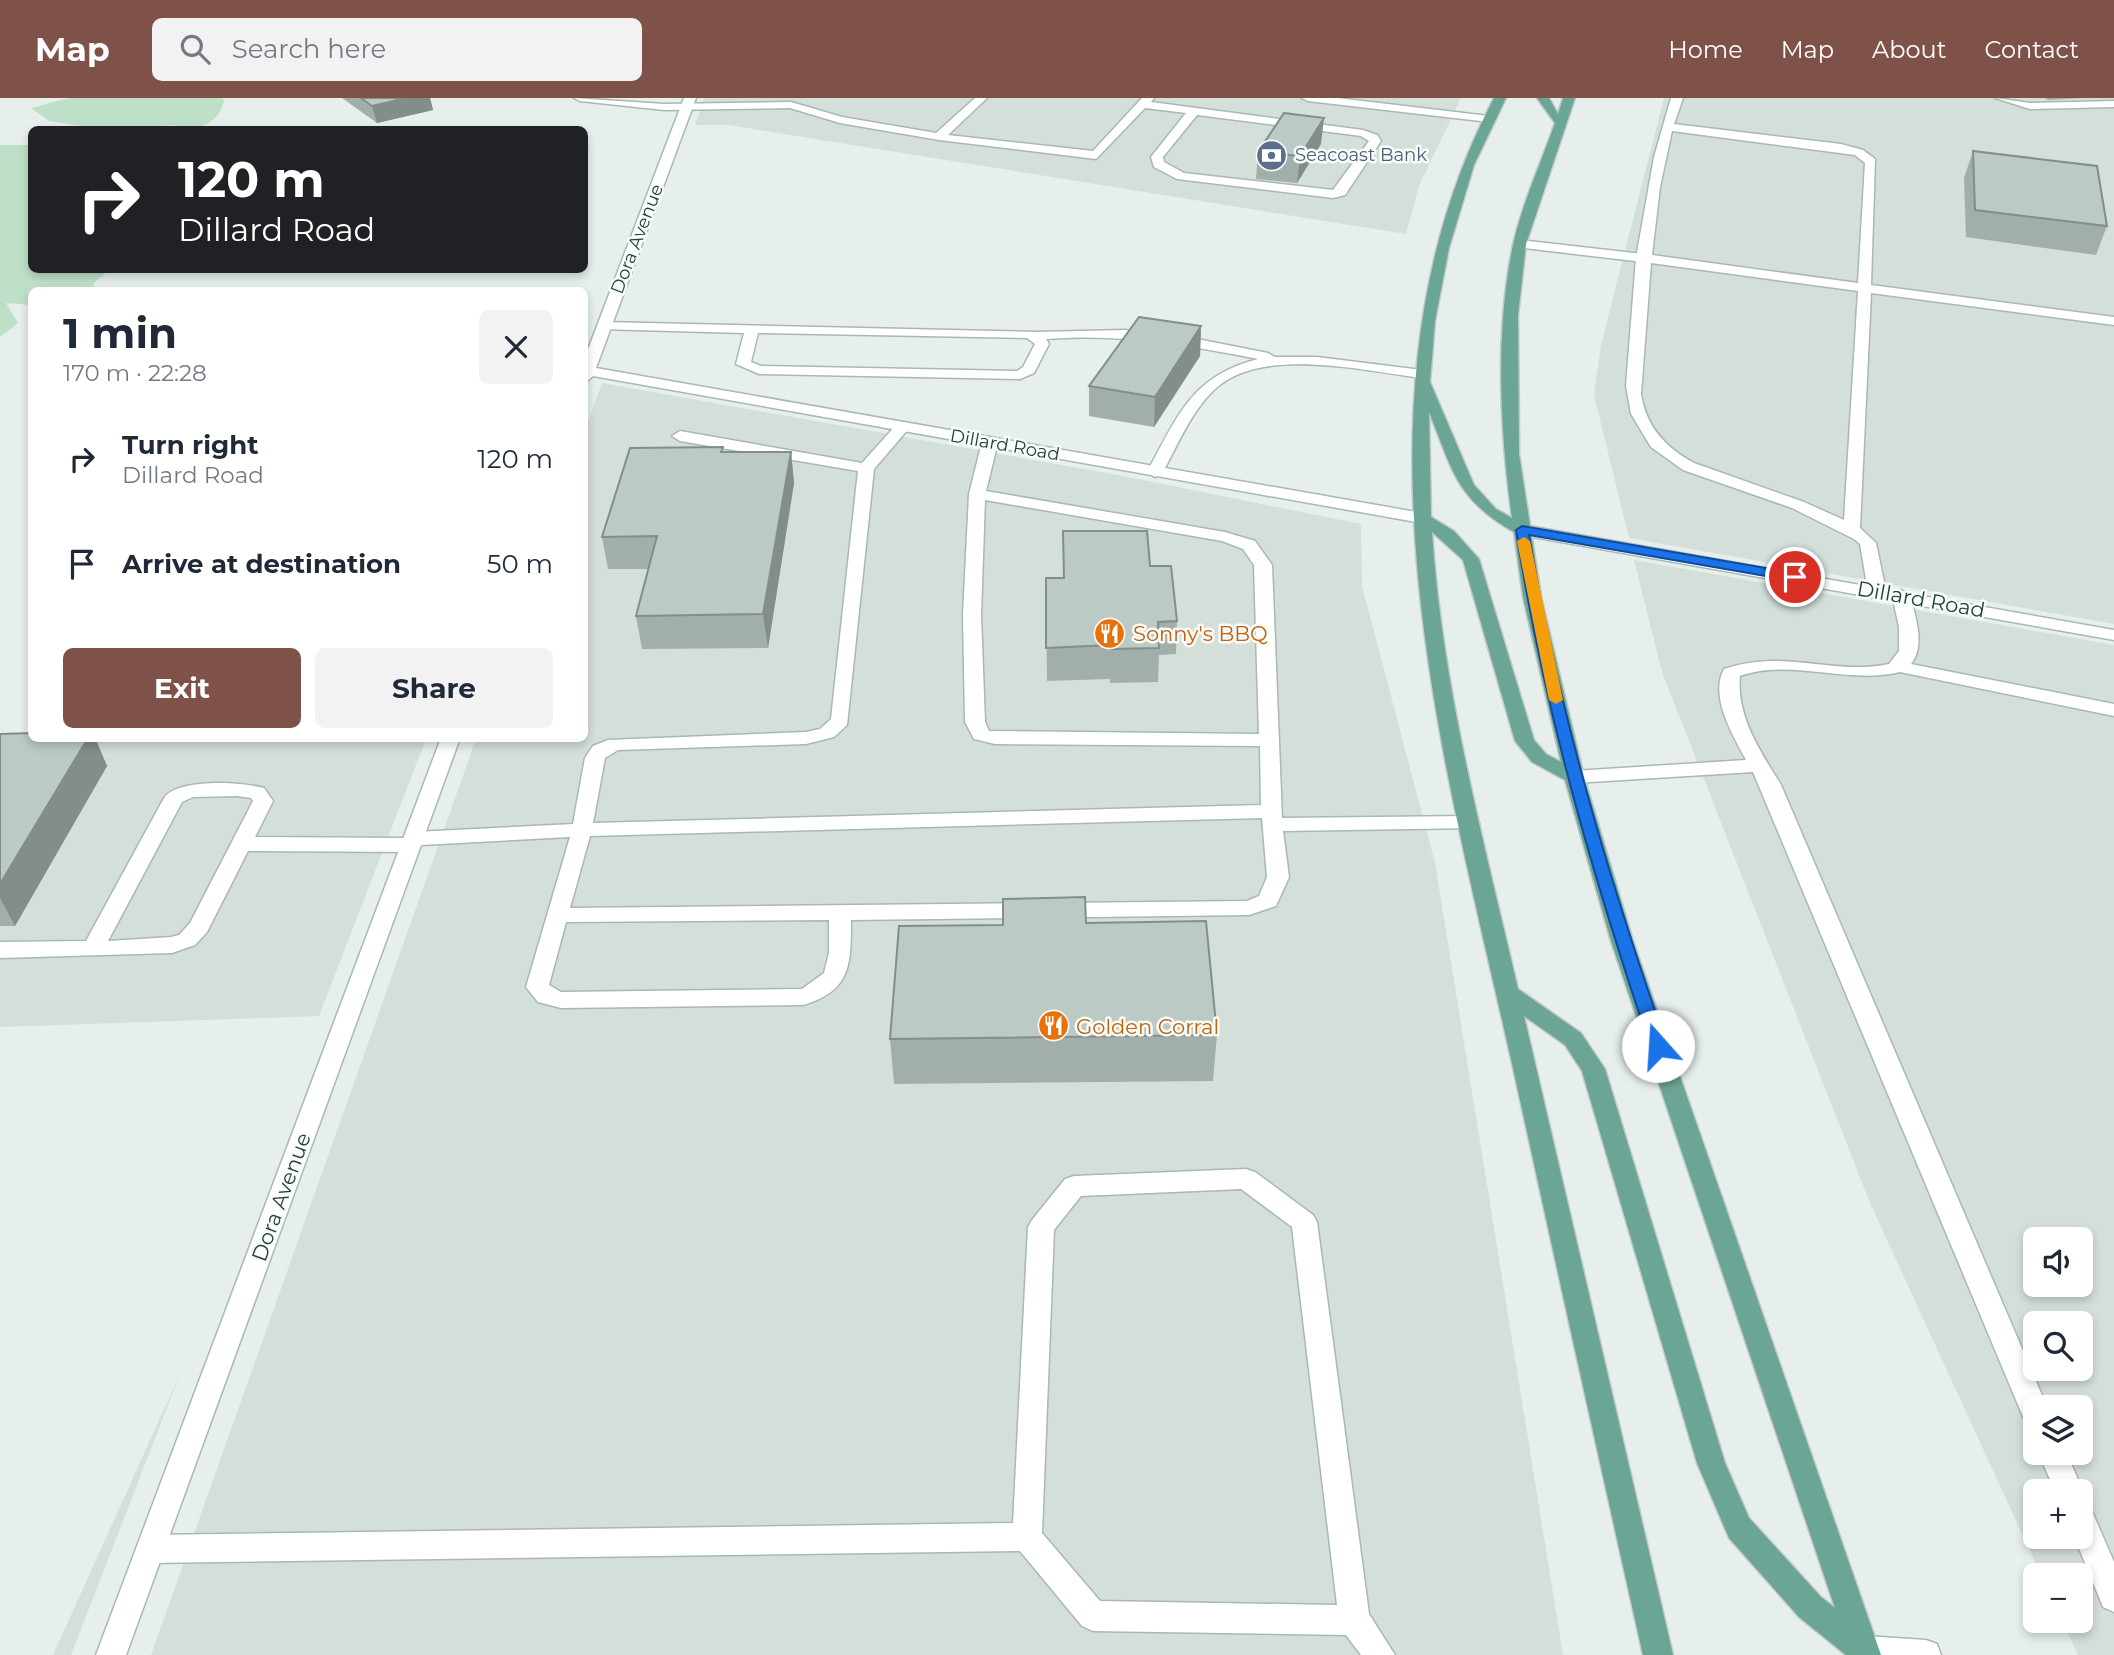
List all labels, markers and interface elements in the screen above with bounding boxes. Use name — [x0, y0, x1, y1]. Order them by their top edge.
search box — [152, 18, 642, 81]
text: Map — [35, 29, 110, 69]
icon: search — [176, 30, 214, 68]
text: Search here — [232, 33, 386, 65]
text: Home — [1668, 35, 1743, 64]
text: Map — [1781, 35, 1834, 64]
text: About — [1872, 35, 1946, 64]
text: Contact — [1984, 35, 2079, 64]
bank icon: Seacoast Bank — [1255, 138, 1289, 172]
place label: Seacoast Bank — [1295, 144, 1427, 166]
text: 120 m — [178, 150, 325, 209]
icon: right — [63, 154, 154, 245]
street label: Dora Avenue — [606, 181, 668, 297]
text: Dillard Road — [178, 210, 375, 249]
text: 1 min — [63, 307, 177, 359]
button: close — [479, 310, 553, 384]
text: 170 m · 22:28 — [63, 359, 207, 387]
street label: Dillard Road — [948, 425, 1062, 465]
text: Turn right — [122, 429, 258, 461]
icon: right — [63, 440, 101, 478]
text: 120 m — [477, 443, 553, 475]
text: Dillard Road — [122, 461, 264, 489]
icon: arrive — [63, 545, 101, 583]
pin — [1765, 547, 1825, 607]
text: Arrive at destination — [122, 548, 401, 580]
text: 50 m — [487, 548, 553, 580]
icon: arrive — [1776, 558, 1814, 596]
street label: Dillard Road — [1855, 575, 1987, 623]
restaurant icon: Sonny's BBQ — [1093, 616, 1127, 650]
place label: Sonny's BBQ — [1133, 621, 1268, 646]
button: Exit — [63, 648, 301, 728]
button: Share — [315, 648, 553, 728]
restaurant icon: Golden Corral — [1036, 1009, 1070, 1043]
position arrow — [1621, 1009, 1695, 1083]
place label: Golden Corral — [1076, 1014, 1219, 1039]
street label: Dora Avenue — [246, 1129, 316, 1265]
map controls — [2023, 1227, 2093, 1633]
button: sound — [2023, 1227, 2093, 1297]
button: search — [2023, 1311, 2093, 1381]
button: layers — [2023, 1395, 2093, 1465]
button: + — [2023, 1479, 2093, 1549]
button: − — [2023, 1563, 2093, 1633]

